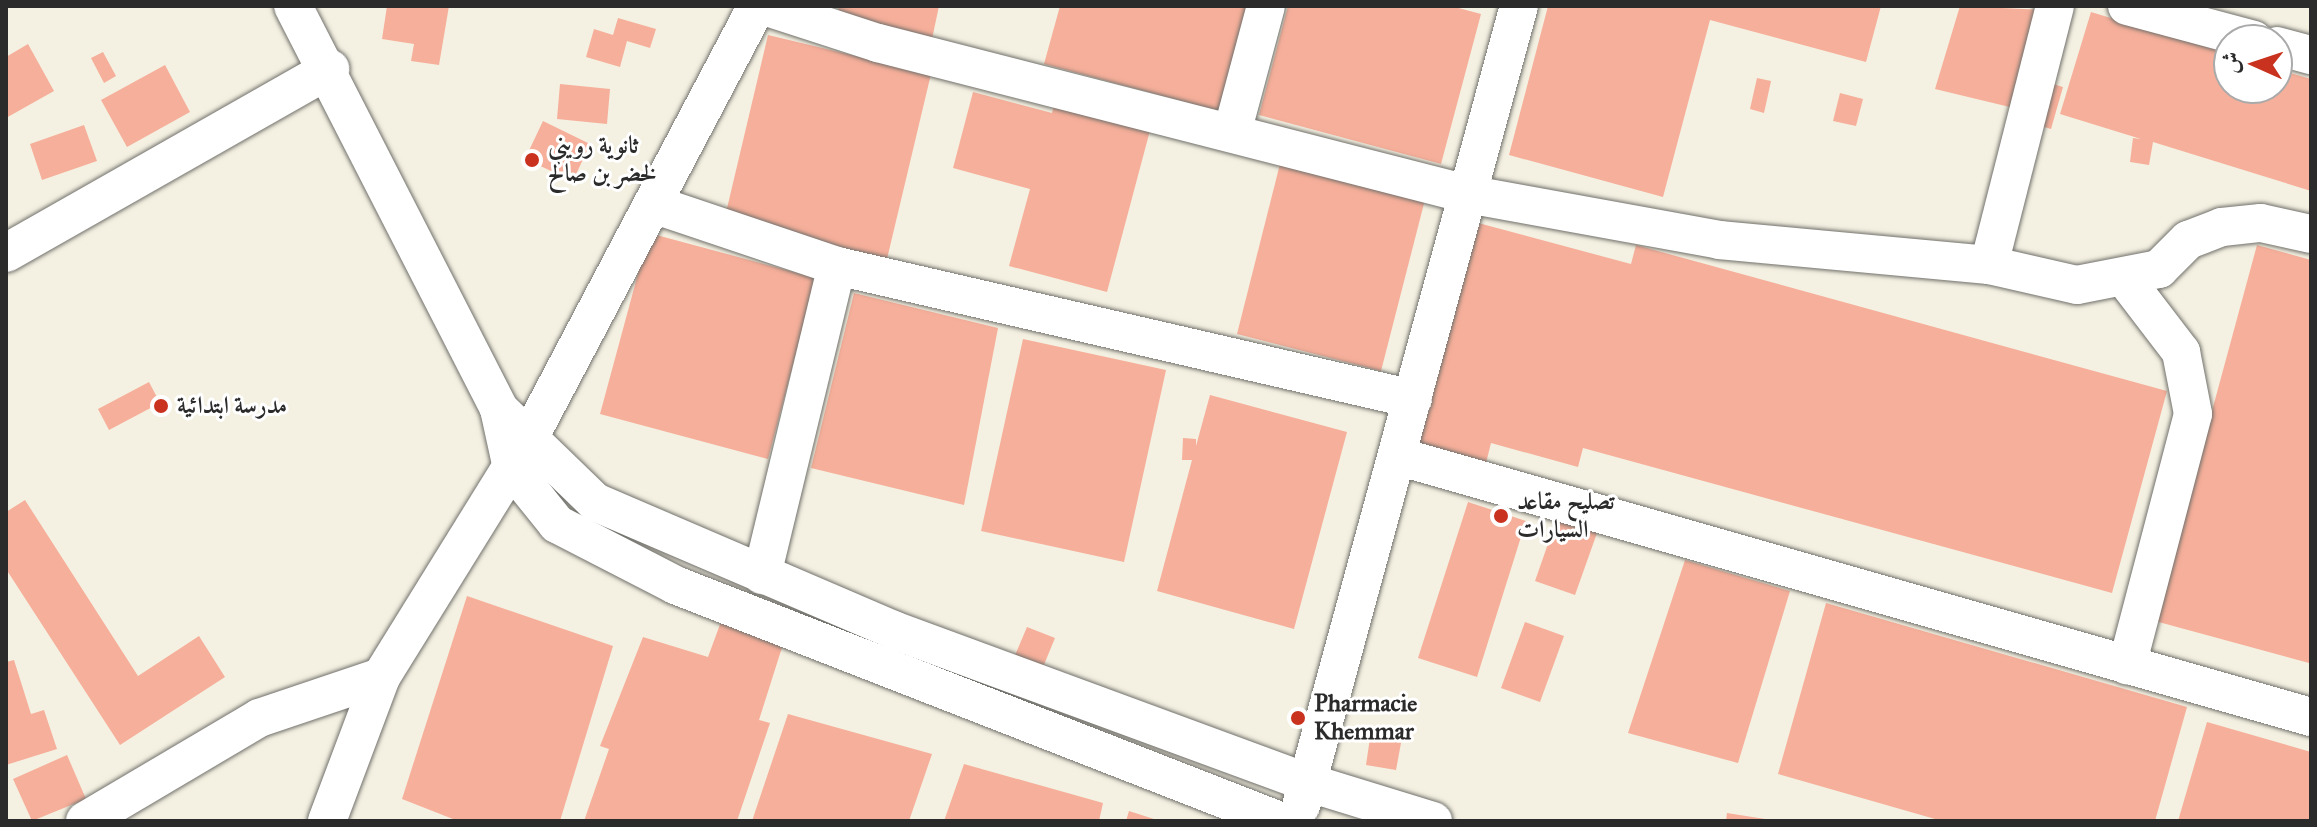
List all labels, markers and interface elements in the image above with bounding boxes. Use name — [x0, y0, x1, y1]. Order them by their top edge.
north arrow — [2213, 24, 2293, 104]
text: ش — [2216, 51, 2245, 74]
place label: ثانوية رويني لخضر بن صالح — [548, 132, 656, 188]
marker: ثانوية رويني لخضر بن صالح — [523, 151, 541, 169]
place label: مدرسة ابتدائية — [177, 392, 287, 420]
marker: مدرسة ابتدائية — [152, 397, 170, 415]
place label: تصليح مقاعد السيارات — [1517, 488, 1615, 544]
marker: تصليح مقاعد السيارات — [1492, 507, 1510, 525]
place label: Pharmacie Khemmar — [1314, 690, 1417, 746]
marker: Pharmacie Khemmar — [1289, 709, 1307, 727]

